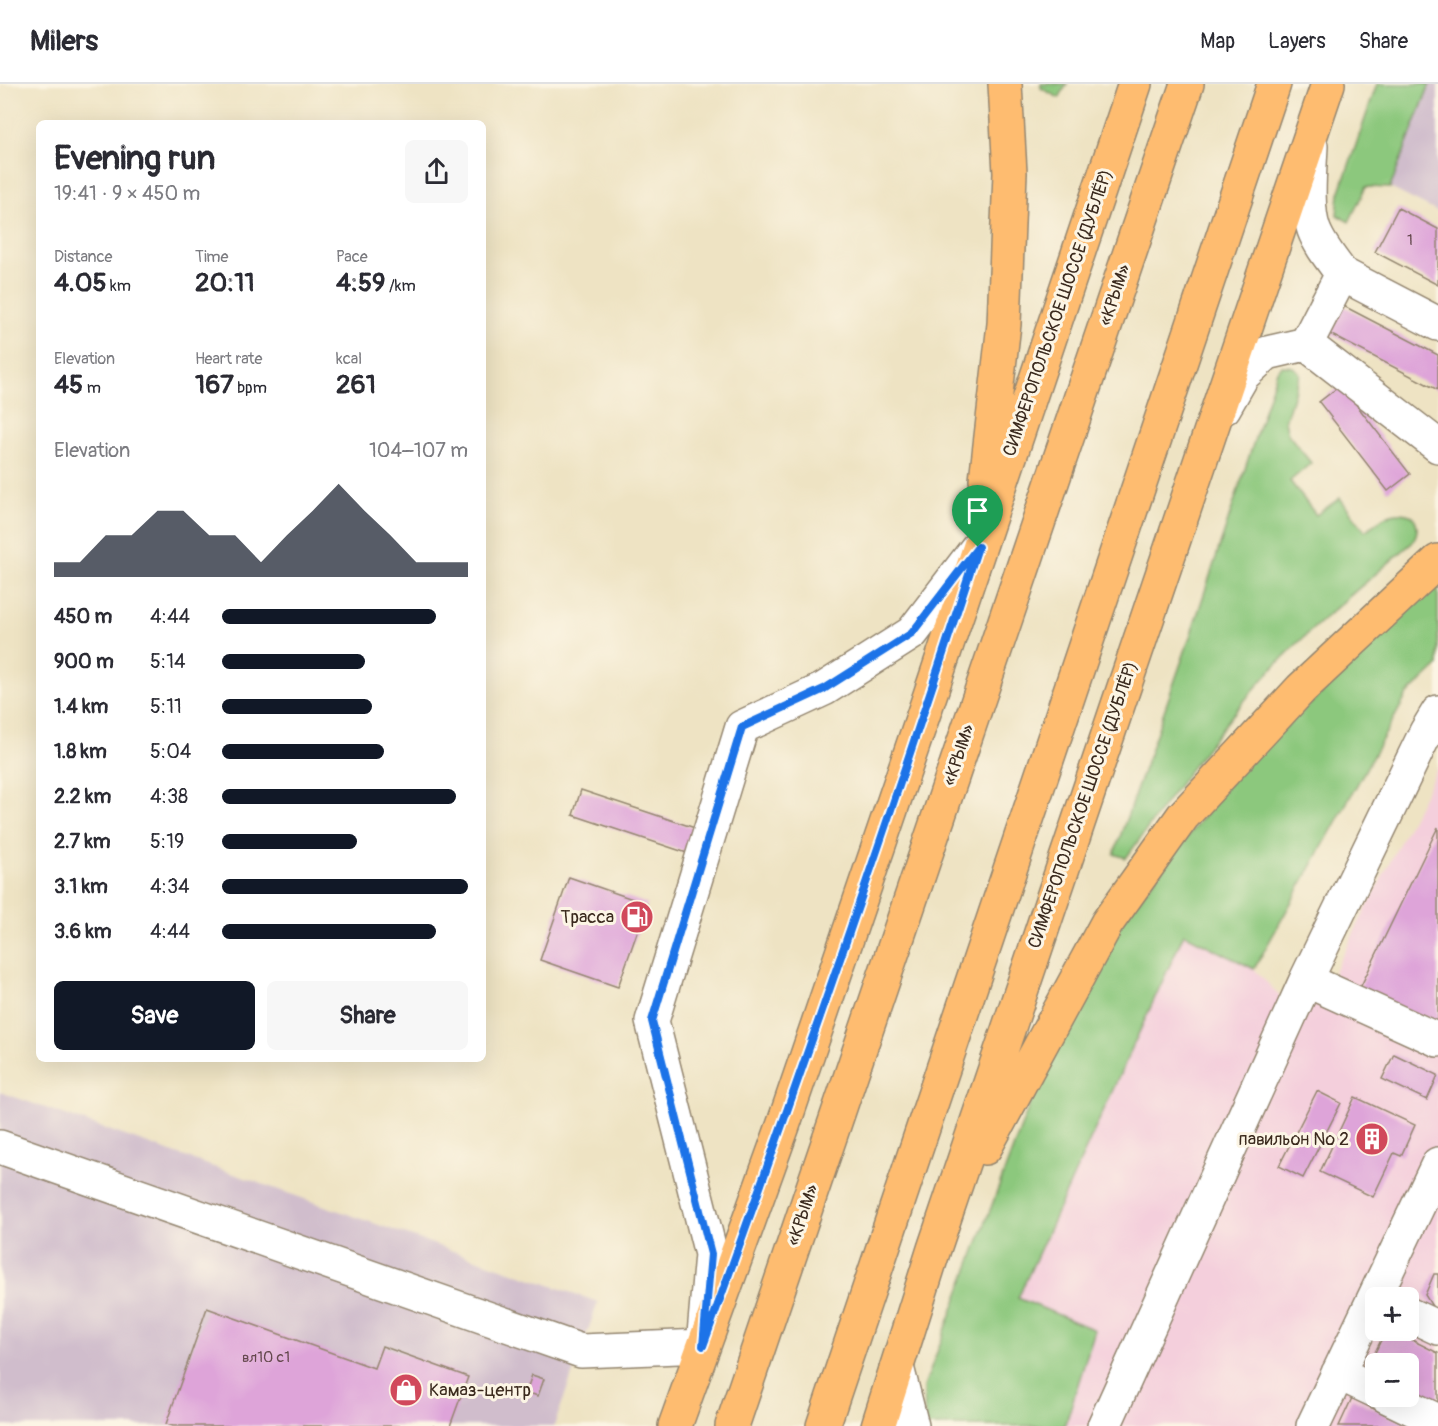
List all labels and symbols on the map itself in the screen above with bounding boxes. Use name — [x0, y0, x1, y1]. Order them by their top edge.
street label: СИМФЕРОПОЛЬСКОЕ ШОССЕ (ДУБЛЁР) — [998, 167, 1118, 459]
house number: 1 — [1407, 231, 1413, 250]
street label: «КРЫМ» — [1094, 261, 1136, 329]
pin — [952, 485, 1003, 547]
street label: СИМФЕРОПОЛЬСКОЕ ШОССЕ (ДУБЛЁР) — [1023, 659, 1143, 951]
street label: «КРЫМ» — [938, 721, 980, 789]
fuel station icon: Трасса — [619, 899, 655, 935]
place label: Трасса — [560, 906, 614, 929]
building icon: павильон № 2 — [1354, 1121, 1390, 1157]
place label: павильон № 2 — [1238, 1128, 1349, 1151]
street label: «КРЫМ» — [782, 1181, 824, 1249]
house number: вл10 с1 — [242, 1348, 290, 1367]
shop icon: Камаз-центр — [388, 1372, 424, 1408]
place label: Камаз-центр — [429, 1379, 531, 1402]

